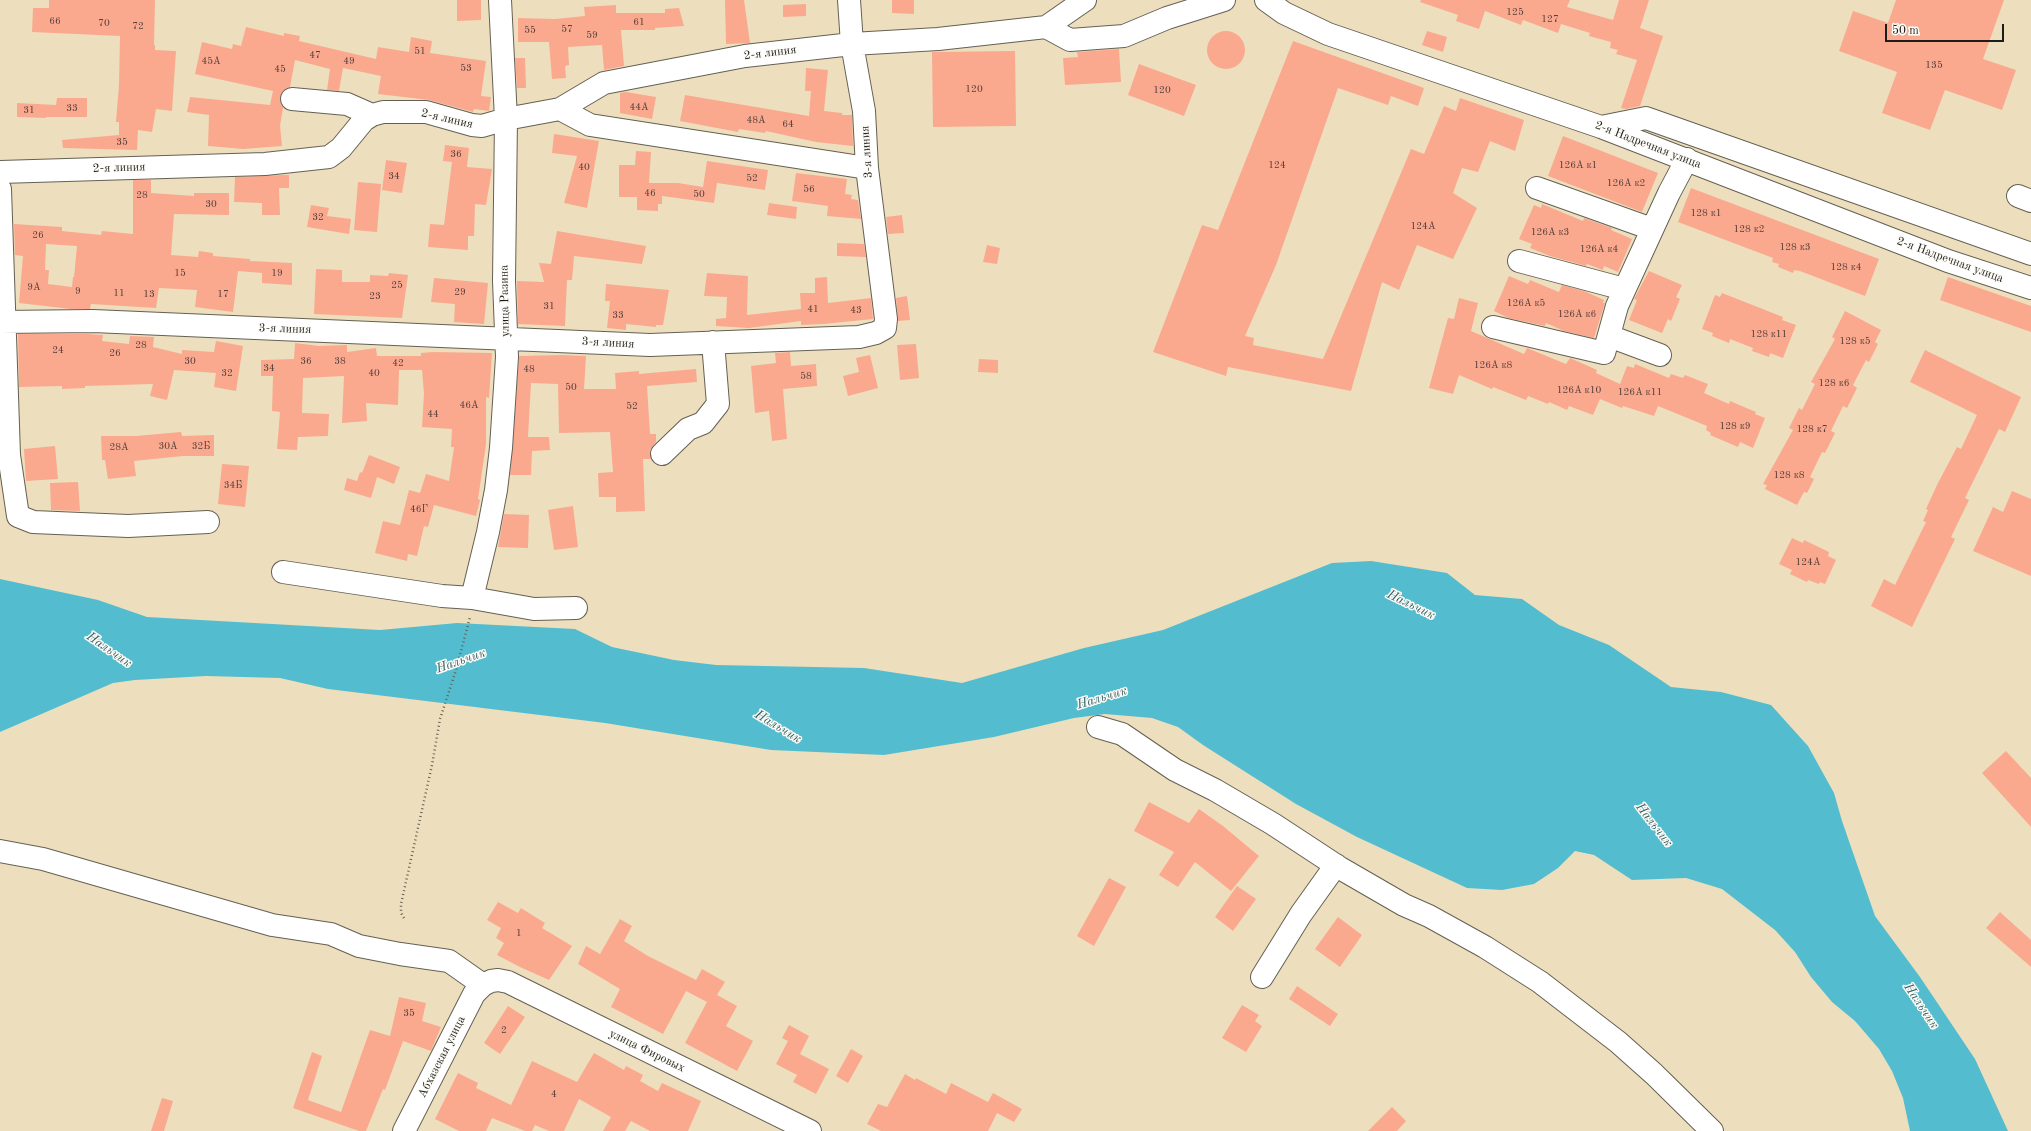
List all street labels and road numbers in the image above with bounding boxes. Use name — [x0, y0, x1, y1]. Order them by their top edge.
street label: 2-я линия — [743, 43, 797, 63]
street label: 2-я линия — [420, 106, 474, 132]
street label: 2-я Надречная улица — [1593, 118, 1703, 172]
street label: 3-я линия — [858, 125, 876, 179]
street label: 2-я линия — [92, 160, 146, 176]
street label: 2-я Надречная улица — [1895, 234, 2005, 286]
street label: улица Разина — [497, 265, 513, 337]
street label: 3-я линия — [258, 321, 312, 337]
street label: 3-я линия — [581, 334, 635, 352]
street label: Абхазская улица — [415, 1014, 469, 1100]
street label: улица Фировых — [607, 1026, 687, 1076]

